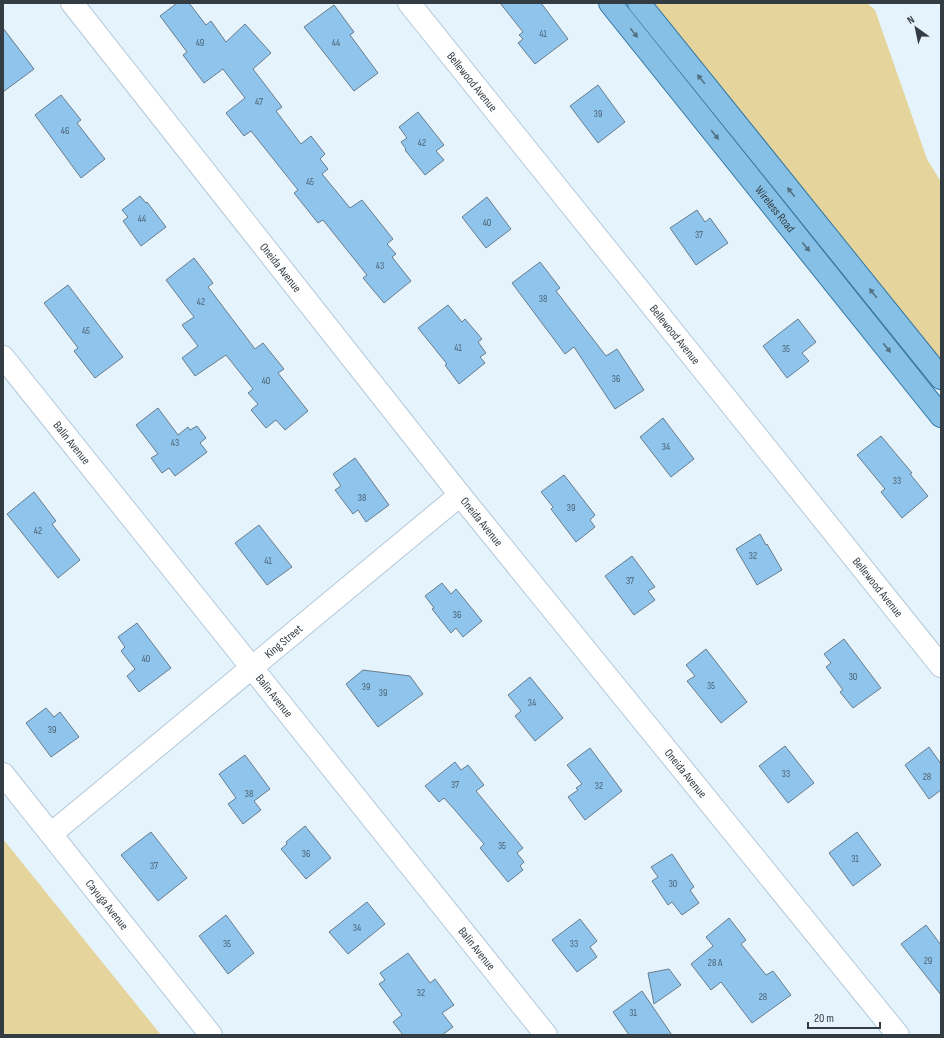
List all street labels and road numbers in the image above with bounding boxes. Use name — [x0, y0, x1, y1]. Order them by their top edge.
street label: Bellewood Avenue — [444, 49, 501, 115]
street label: Wireless Road — [752, 183, 798, 235]
street label: Oneida Avenue — [257, 240, 305, 296]
street label: Bellewood Avenue — [646, 302, 704, 368]
street label: Balin Avenue — [50, 418, 94, 468]
street label: Oneida Avenue — [457, 494, 506, 550]
street label: Bellewood Avenue — [849, 554, 906, 620]
street label: King Street — [261, 621, 306, 661]
street label: Balin Avenue — [252, 671, 296, 721]
street label: Oneida Avenue — [661, 746, 710, 801]
street label: Cayuga Avenue — [82, 876, 132, 933]
street label: Balin Avenue — [455, 924, 499, 973]

